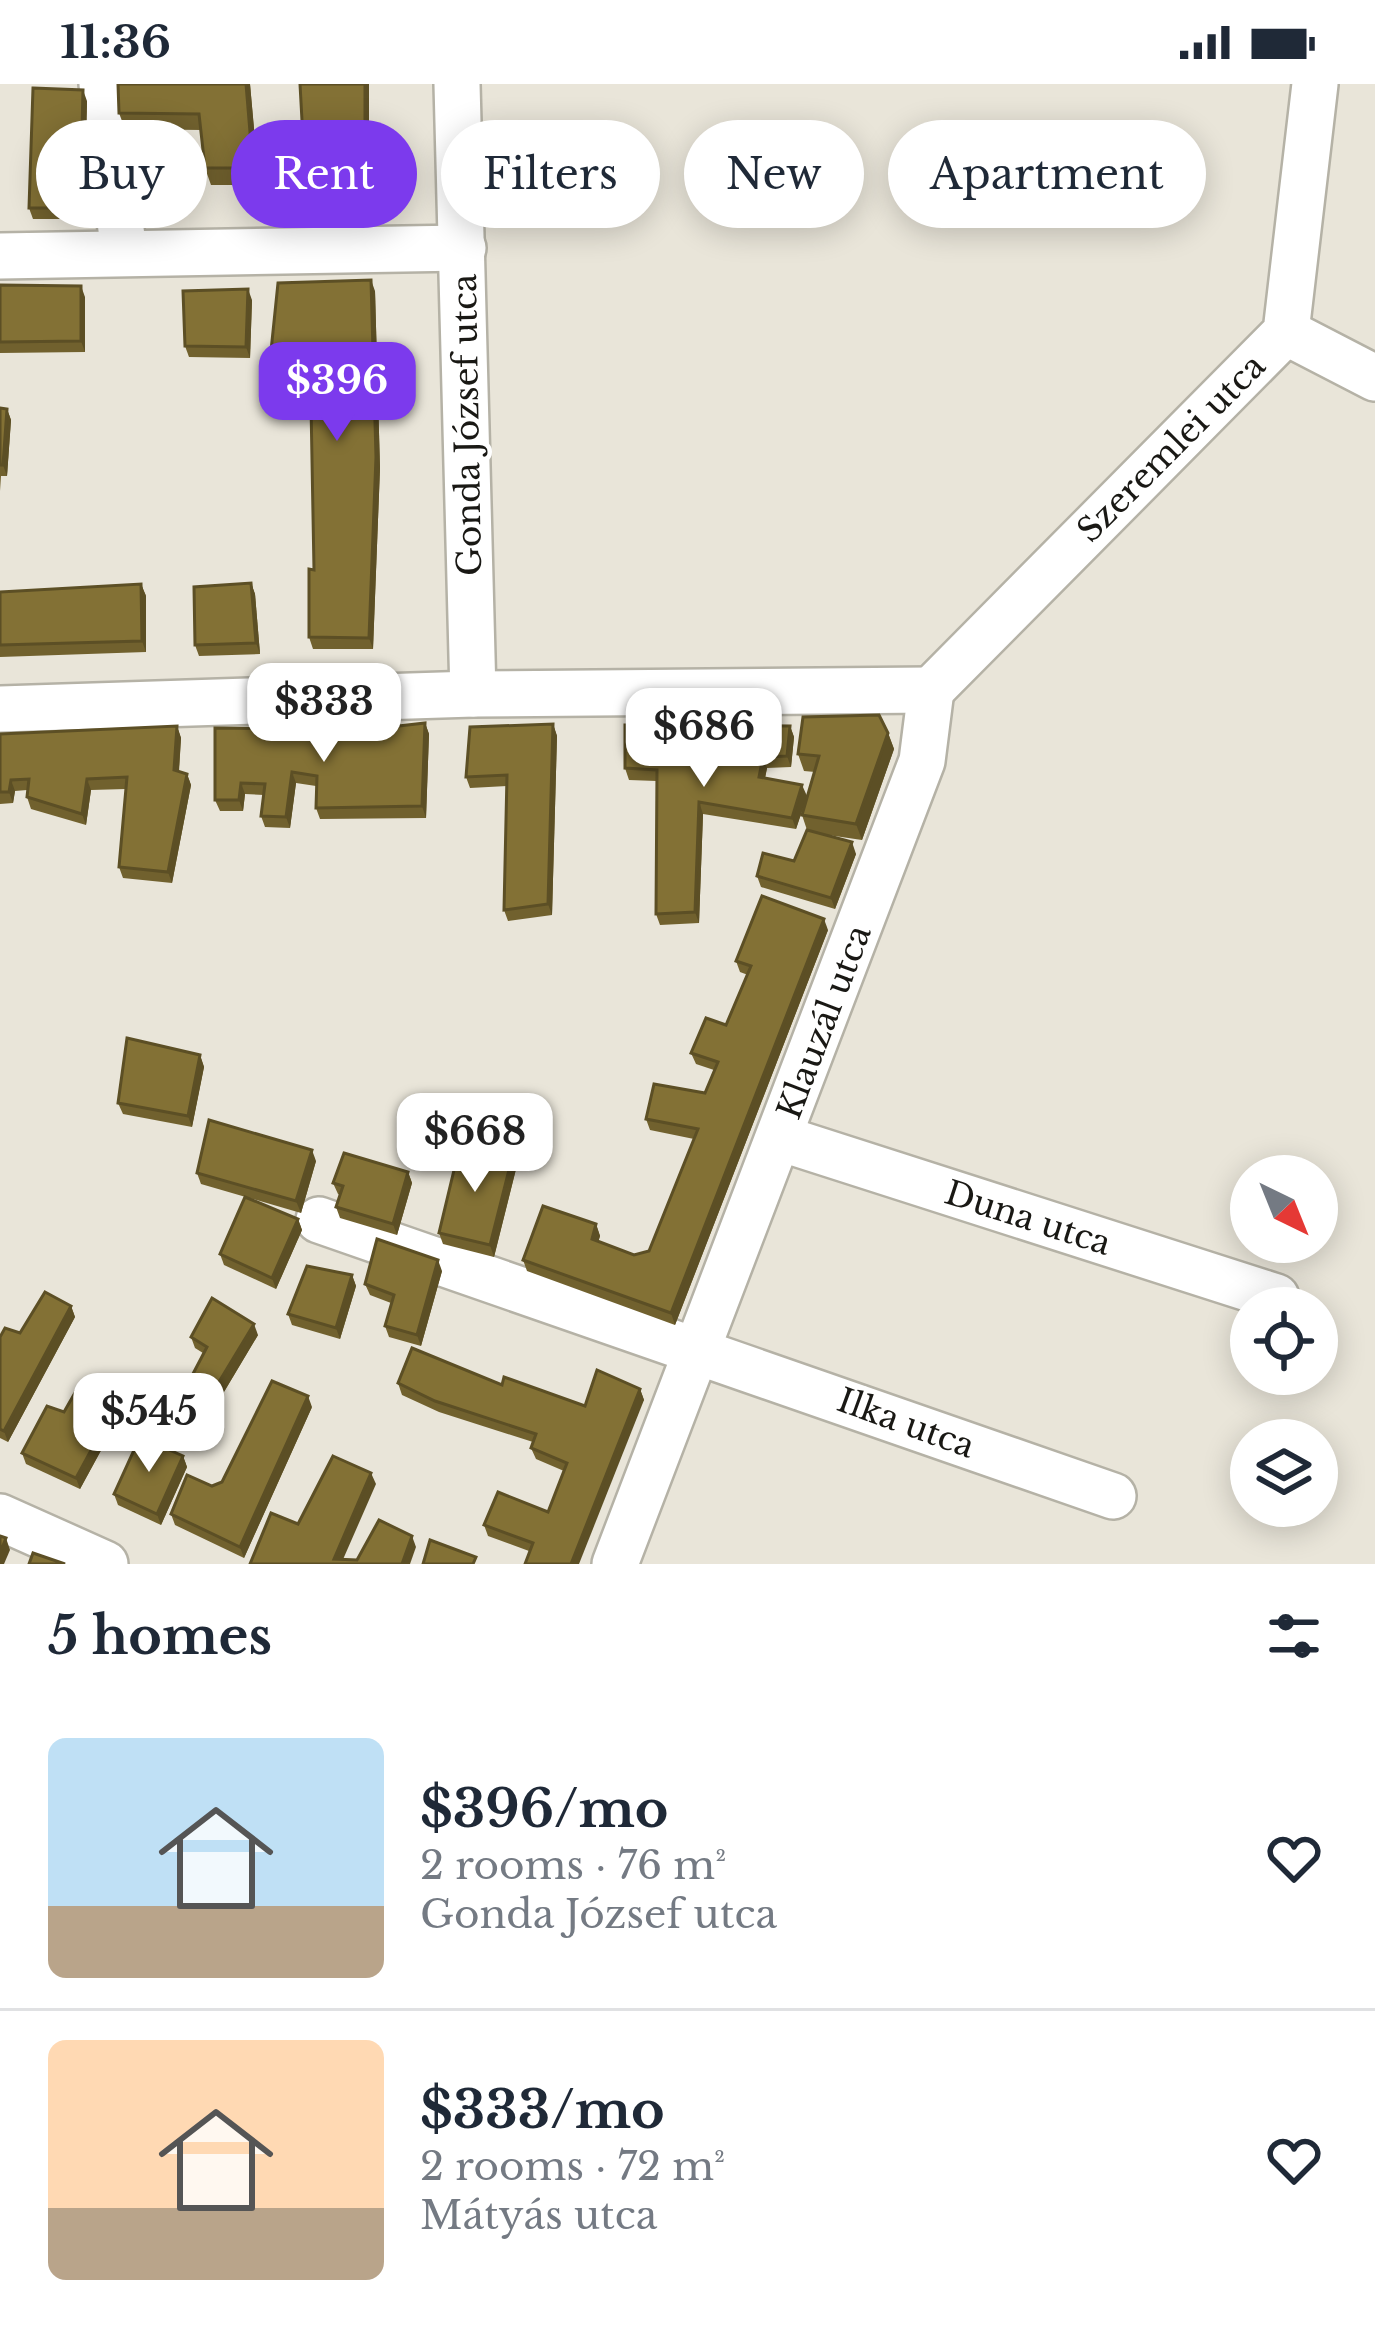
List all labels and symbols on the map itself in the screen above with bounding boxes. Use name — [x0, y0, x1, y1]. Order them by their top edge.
street label: Gonda József utca — [444, 273, 490, 576]
pin: $396 — [266, 342, 408, 444]
street label: Szeremlei utca — [1068, 345, 1274, 551]
pin: $333 — [253, 663, 395, 765]
pin: $686 — [633, 688, 775, 790]
street label: Klauzál utca — [768, 919, 880, 1125]
pin: $668 — [404, 1093, 546, 1195]
north arrow — [1230, 1155, 1338, 1263]
street label: Duna utca — [940, 1172, 1117, 1264]
pin: $545 — [78, 1373, 220, 1475]
street label: Ilka utca — [832, 1379, 981, 1467]

